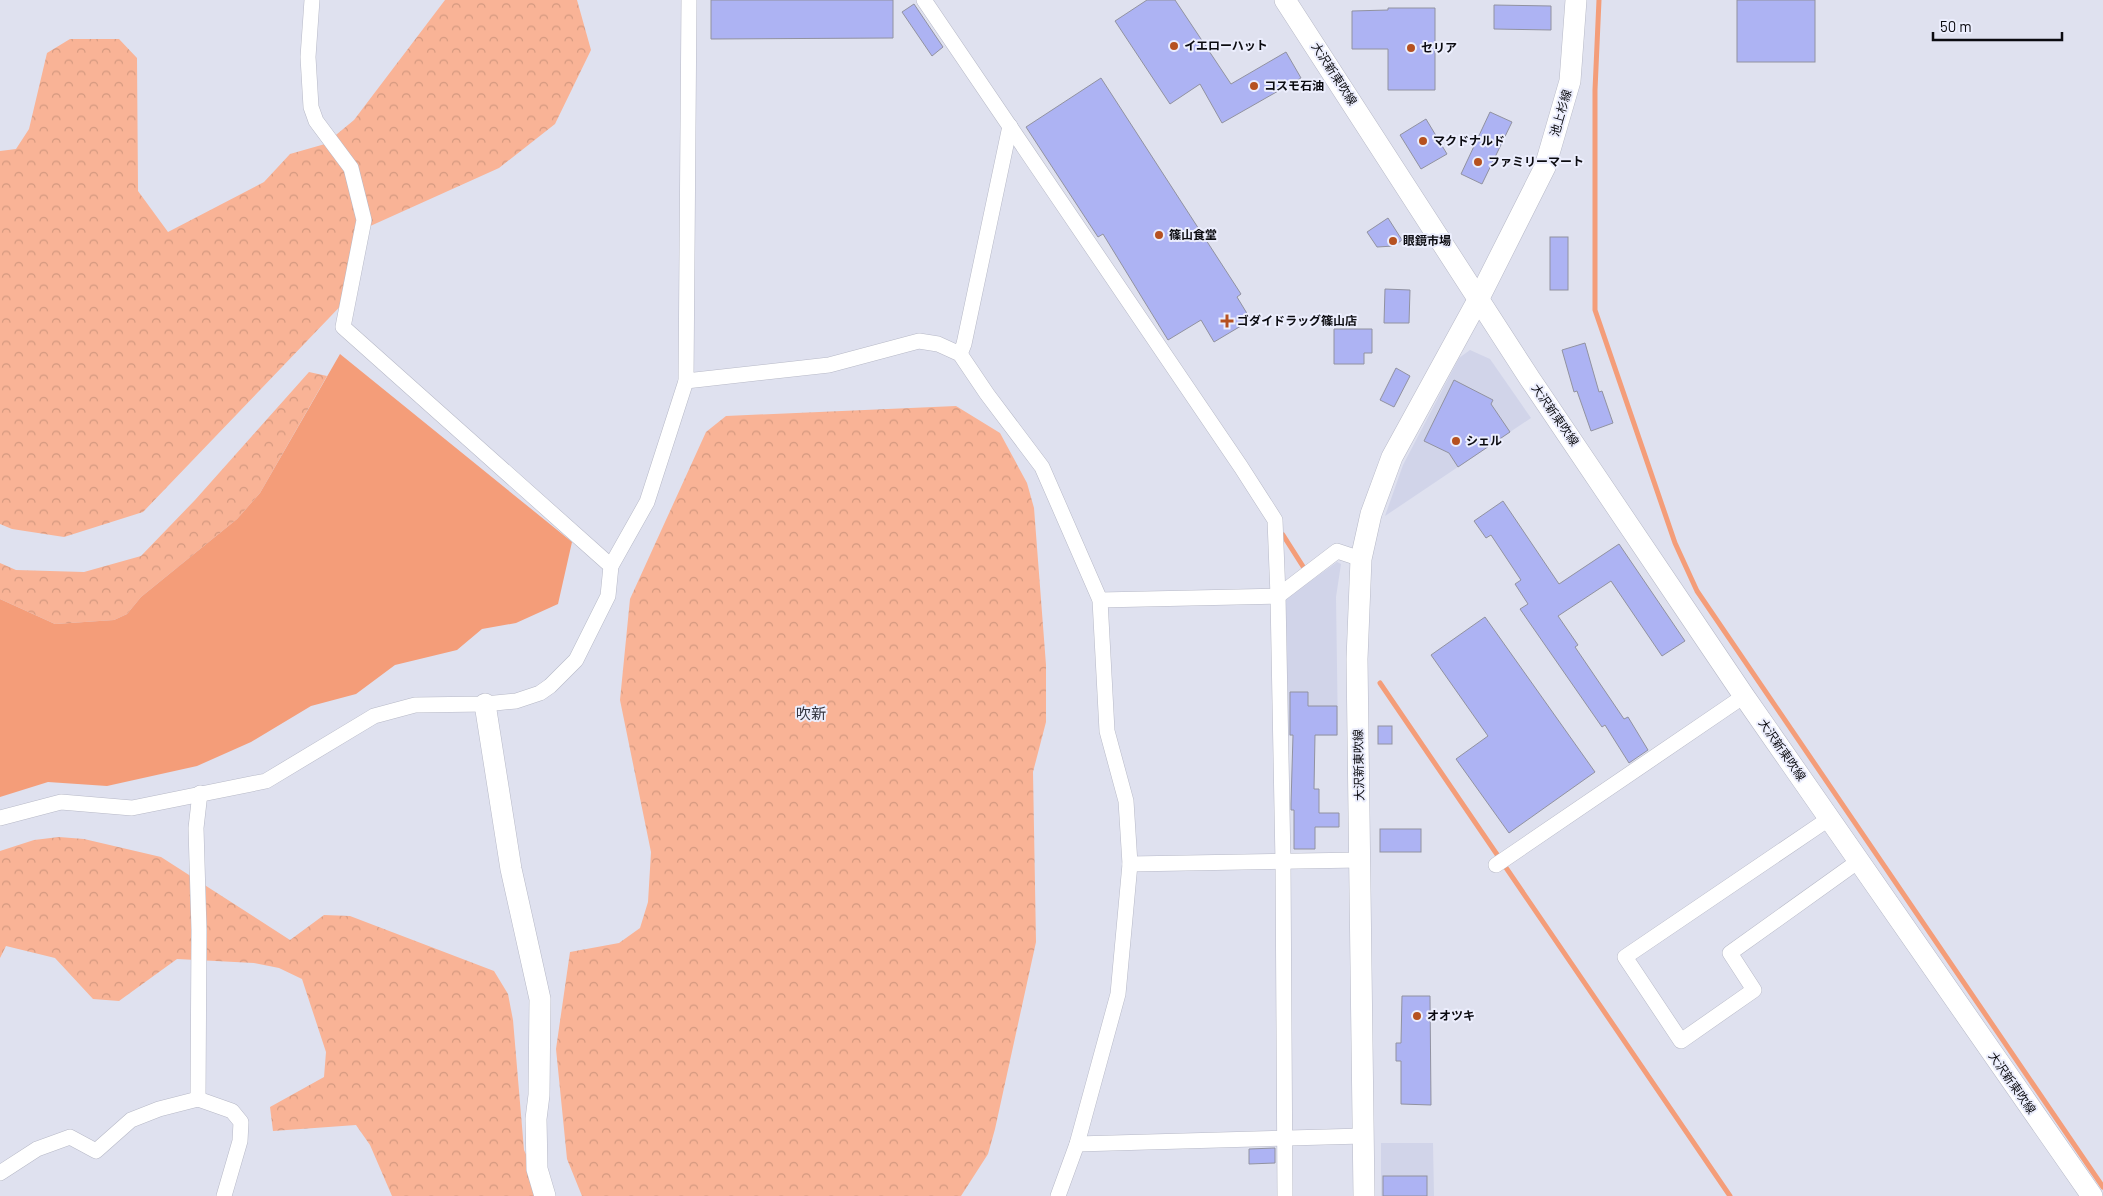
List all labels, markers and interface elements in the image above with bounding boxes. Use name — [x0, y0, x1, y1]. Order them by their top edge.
scale bar — [1933, 10, 2062, 42]
text: 50 m — [1940, 17, 1972, 35]
place label: イエローハット — [1184, 38, 1268, 52]
street label: 大沢新東吹線 — [1309, 39, 1360, 107]
marker: イエローハット — [1168, 40, 1180, 52]
place label: セリア — [1421, 40, 1457, 54]
marker: セリア — [1405, 42, 1417, 54]
place label: コスモ石油 — [1264, 78, 1324, 92]
marker: コスモ石油 — [1248, 80, 1260, 92]
street label: 池上杉線 — [1547, 88, 1573, 138]
place label: マクドナルド — [1433, 133, 1505, 147]
marker: マクドナルド — [1417, 135, 1429, 147]
place label: ファミリーマート — [1488, 154, 1584, 168]
marker: ファミリーマート — [1472, 156, 1484, 168]
place label: 篠山食堂 — [1169, 227, 1217, 241]
marker: 篠山食堂 — [1153, 229, 1165, 241]
place label: 眼鏡市場 — [1403, 233, 1451, 247]
marker: 眼鏡市場 — [1387, 235, 1399, 247]
place label: ゴダイドラッグ篠山店 — [1237, 313, 1357, 327]
marker: ゴダイドラッグ篠山店 — [1221, 315, 1233, 327]
street label: 大沢新東吹線 — [1529, 381, 1582, 448]
place label: シェル — [1466, 433, 1502, 447]
marker: シェル — [1450, 435, 1462, 447]
district label: 吹新 — [796, 704, 826, 722]
street label: 大沢新東吹線 — [1756, 716, 1809, 783]
street label: 大沢新東吹線 — [1350, 729, 1366, 801]
place label: オオツキ — [1427, 1008, 1475, 1022]
marker: オオツキ — [1411, 1010, 1423, 1022]
street label: 大沢新東吹線 — [1986, 1049, 2039, 1116]

